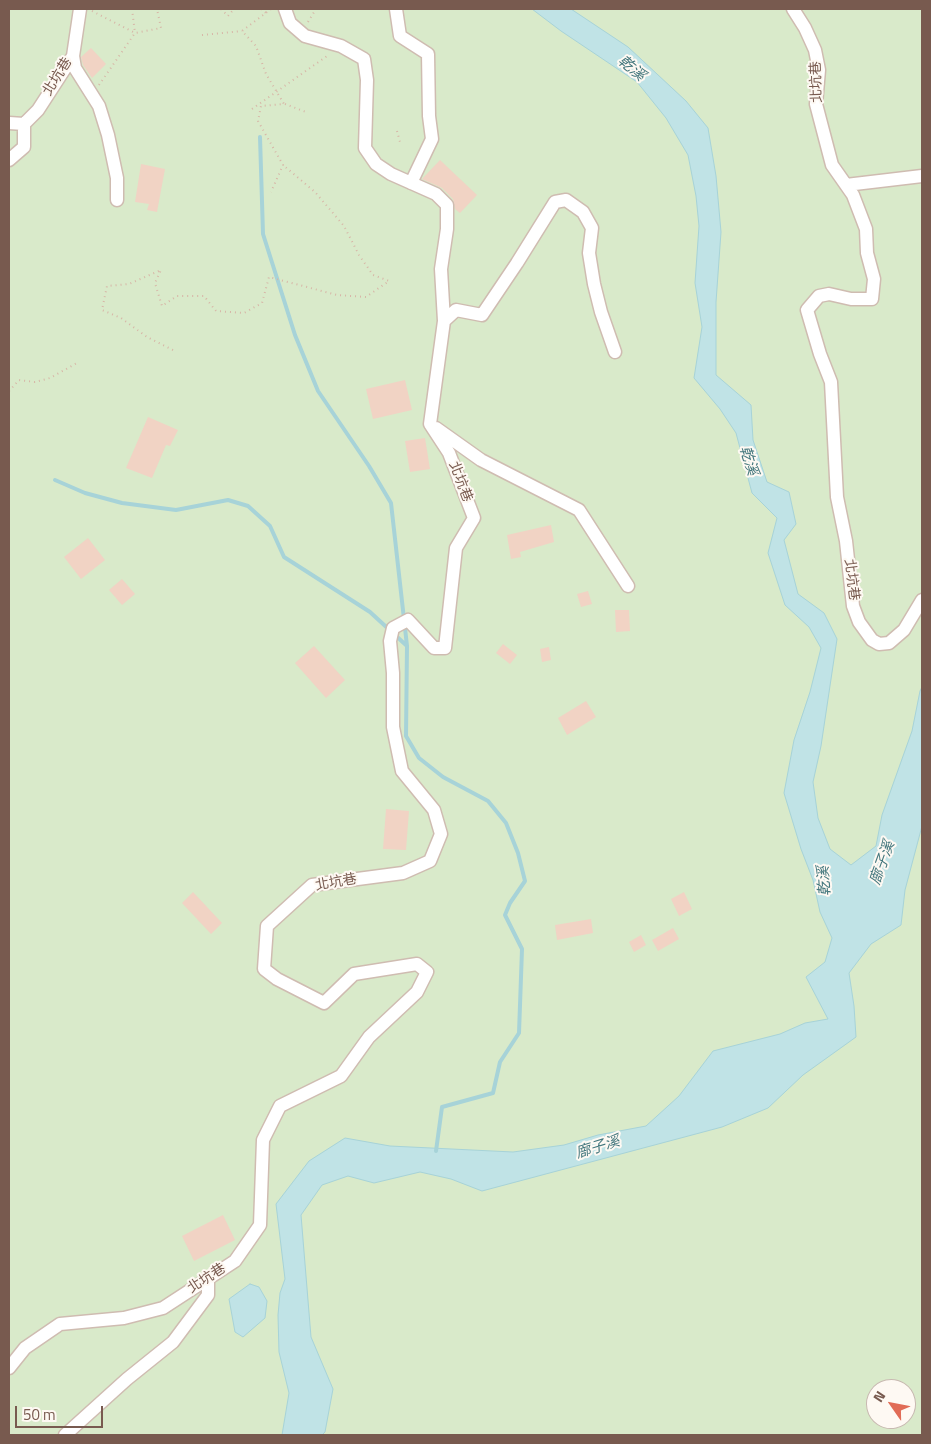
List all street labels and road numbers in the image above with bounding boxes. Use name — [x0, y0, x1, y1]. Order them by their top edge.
street label: 北坑巷 — [40, 55, 76, 99]
street label: 北坑巷 — [808, 61, 826, 103]
street label: 北坑巷 — [445, 459, 475, 505]
street label: 北坑巷 — [840, 558, 862, 602]
street label: 北坑巷 — [314, 871, 358, 895]
street label: 北坑巷 — [185, 1261, 229, 1297]

